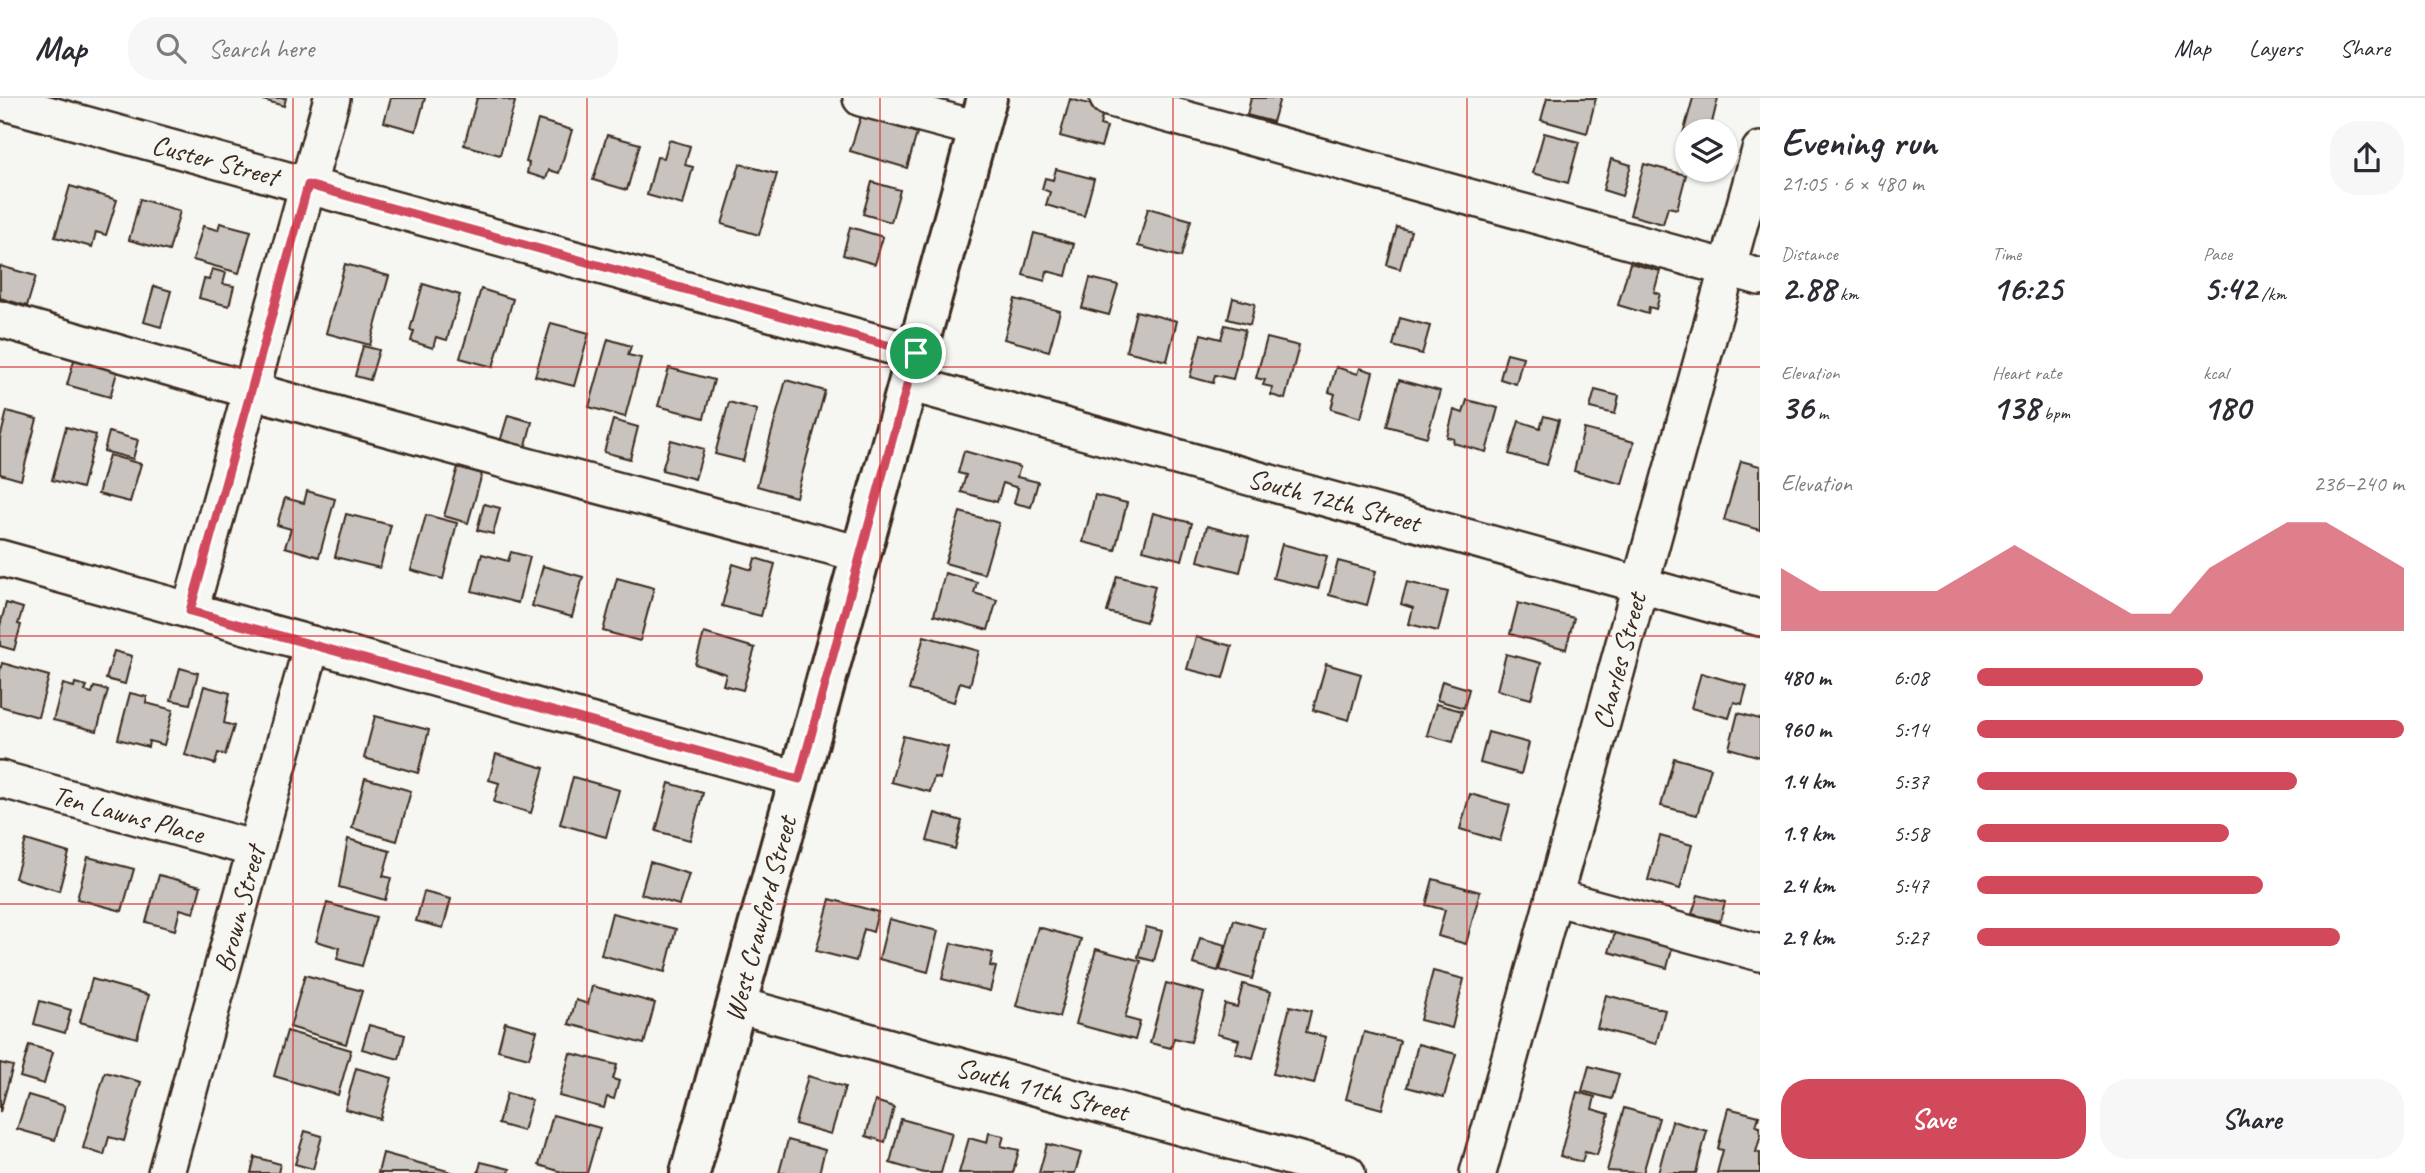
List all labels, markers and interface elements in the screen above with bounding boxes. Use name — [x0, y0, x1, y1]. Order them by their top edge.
search box — [128, 17, 618, 80]
text: Map — [35, 27, 86, 69]
icon: search — [152, 29, 190, 67]
text: Search here — [208, 32, 314, 65]
text: Map — [2174, 33, 2211, 63]
text: Layers — [2249, 33, 2302, 63]
text: Share — [2340, 33, 2390, 63]
map controls — [1675, 119, 1738, 182]
button: layers — [1675, 119, 1738, 182]
text: Evening run — [1781, 119, 1937, 166]
button: share — [2330, 121, 2404, 195]
street label: Custer Street — [148, 126, 285, 195]
text: 21:05 · 6 × 480 m — [1781, 169, 1924, 198]
text: Distance — [1781, 242, 1838, 266]
text: Time — [1992, 242, 2021, 266]
text: Pace — [2203, 242, 2232, 266]
text: 2.88 — [1781, 266, 1835, 311]
text: 16:25 — [1992, 266, 2062, 311]
text: 5:42 — [2203, 266, 2257, 311]
text: km — [1835, 282, 1858, 306]
text: /km — [2257, 282, 2286, 306]
pin — [886, 323, 946, 383]
icon: arrive — [897, 334, 935, 372]
text: Elevation — [1781, 361, 1839, 385]
text: Heart rate — [1992, 361, 2061, 385]
text: kcal — [2203, 361, 2228, 385]
text: 36 — [1781, 385, 1813, 430]
text: 138 — [1992, 385, 2039, 430]
text: 180 — [2203, 385, 2250, 430]
text: m — [1813, 401, 1829, 425]
text: bpm — [2039, 401, 2070, 425]
street label: South 12th Street — [1244, 460, 1427, 540]
text: Elevation — [1781, 469, 1852, 498]
text: 236–240 m — [2313, 469, 2404, 498]
street label: Charles Street — [1584, 587, 1655, 733]
text: 480 m — [1781, 663, 1831, 692]
text: 6:08 — [1893, 663, 1929, 692]
text: 960 m — [1781, 715, 1831, 744]
text: 5:14 — [1893, 715, 1929, 744]
text: 1.4 km — [1781, 767, 1835, 796]
text: 5:37 — [1893, 767, 1929, 796]
street label: Ten Lawns Place — [49, 777, 209, 851]
street label: West Crawford Street — [716, 810, 805, 1025]
text: 1.9 km — [1781, 819, 1834, 848]
text: 5:58 — [1893, 819, 1929, 848]
street label: Brown Street — [205, 839, 274, 976]
text: 2.4 km — [1781, 871, 1835, 900]
text: 5:47 — [1893, 871, 1929, 900]
text: 2.9 km — [1781, 923, 1834, 952]
text: 5:27 — [1893, 923, 1929, 952]
street label: South 11th Street — [952, 1049, 1135, 1129]
button: Save — [1781, 1079, 2086, 1159]
button: Share — [2100, 1079, 2404, 1159]

